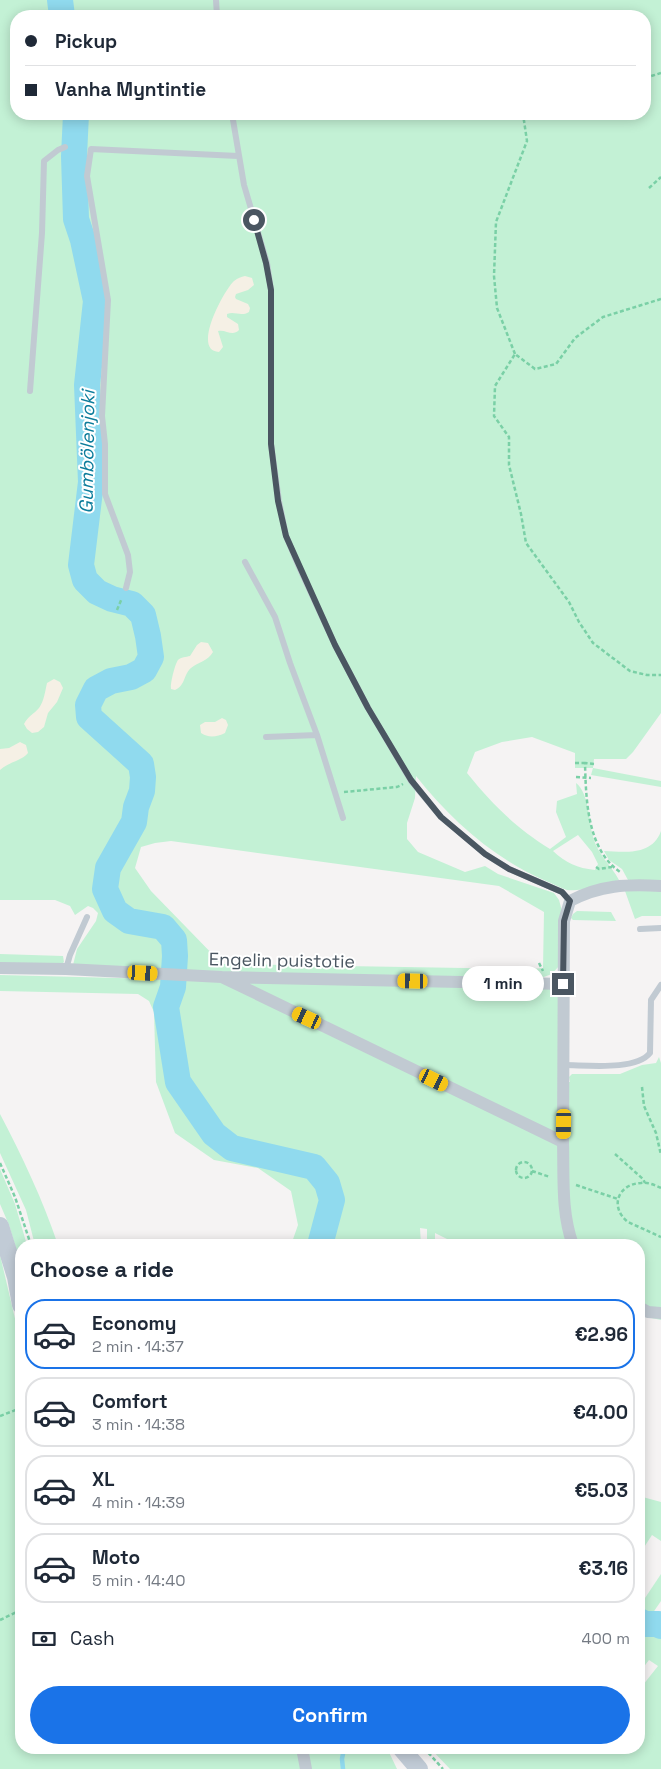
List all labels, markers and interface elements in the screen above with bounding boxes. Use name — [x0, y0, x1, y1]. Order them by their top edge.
text: Pickup — [55, 29, 117, 54]
text: Vanha Myntintie — [55, 77, 206, 102]
route start — [243, 209, 265, 231]
water label: Gumbölenjoki — [73, 388, 101, 514]
street label: Engelin puistotie — [209, 947, 355, 973]
car — [127, 965, 158, 981]
callout: 1 min — [463, 966, 546, 1002]
car — [397, 973, 428, 989]
text: 1 min — [483, 973, 523, 994]
route end — [552, 973, 574, 995]
car — [290, 1005, 323, 1031]
car — [417, 1067, 450, 1093]
car — [556, 1109, 571, 1139]
text: Choose a ride — [30, 1255, 174, 1283]
text: Economy — [92, 1311, 176, 1336]
icon: car — [32, 1312, 77, 1357]
text: €2.96 — [575, 1322, 628, 1347]
text: 2 min · 14:37 — [92, 1336, 184, 1357]
text: Comfort — [92, 1389, 168, 1414]
icon: car — [32, 1390, 77, 1435]
text: €4.00 — [573, 1400, 628, 1425]
text: 3 min · 14:38 — [92, 1414, 185, 1435]
text: XL — [92, 1467, 115, 1492]
icon: car — [32, 1468, 77, 1513]
text: €5.03 — [574, 1478, 628, 1503]
text: 4 min · 14:39 — [92, 1492, 185, 1513]
text: Moto — [92, 1545, 140, 1570]
icon: car — [32, 1546, 77, 1591]
text: €3.16 — [579, 1556, 628, 1581]
text: 5 min · 14:40 — [92, 1570, 185, 1591]
icon: cash — [30, 1625, 58, 1653]
text: Cash — [70, 1626, 115, 1651]
text: 400 m — [582, 1628, 630, 1649]
button: Confirm — [30, 1686, 630, 1744]

